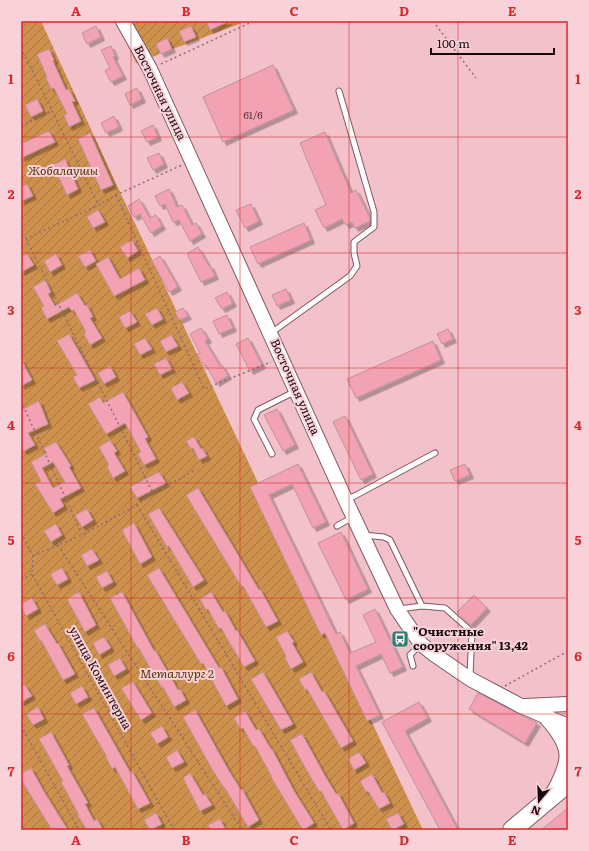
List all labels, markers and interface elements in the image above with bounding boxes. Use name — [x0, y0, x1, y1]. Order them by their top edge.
text: A — [71, 1, 81, 20]
text: B — [182, 1, 191, 20]
text: C — [289, 1, 299, 20]
text: D — [399, 1, 409, 20]
text: E — [508, 1, 517, 20]
scale bar — [431, 30, 554, 56]
text: 100 m — [437, 34, 470, 52]
street label: Восточная улица — [130, 42, 192, 144]
text: 1 — [8, 69, 14, 88]
text: 1 — [575, 69, 581, 88]
house number: 61/6 — [243, 107, 263, 122]
park label: Жобалаушы — [28, 161, 99, 179]
text: 2 — [8, 184, 15, 203]
text: 2 — [575, 184, 582, 203]
text: 3 — [7, 300, 15, 319]
text: 3 — [574, 300, 582, 319]
street label: Восточная улица — [267, 336, 325, 438]
text: 4 — [7, 415, 15, 434]
text: 4 — [574, 415, 582, 434]
text: 5 — [7, 530, 15, 549]
text: 5 — [574, 530, 582, 549]
place label: "Очистные сооружения" 13,42 — [413, 622, 529, 654]
street label: улица Коминтерна — [65, 623, 137, 733]
bus stop icon: "Очистные сооружения" 13,42 — [390, 629, 410, 649]
text: 6 — [7, 646, 15, 665]
text: 6 — [574, 646, 582, 665]
park label: Металлург 2 — [140, 664, 214, 682]
text: 7 — [7, 761, 15, 780]
text: 7 — [574, 761, 582, 780]
north arrow — [519, 781, 559, 821]
text: N — [528, 802, 542, 820]
text: A — [71, 830, 81, 849]
text: B — [182, 830, 191, 849]
text: C — [289, 830, 299, 849]
text: D — [399, 830, 409, 849]
text: E — [508, 830, 517, 849]

